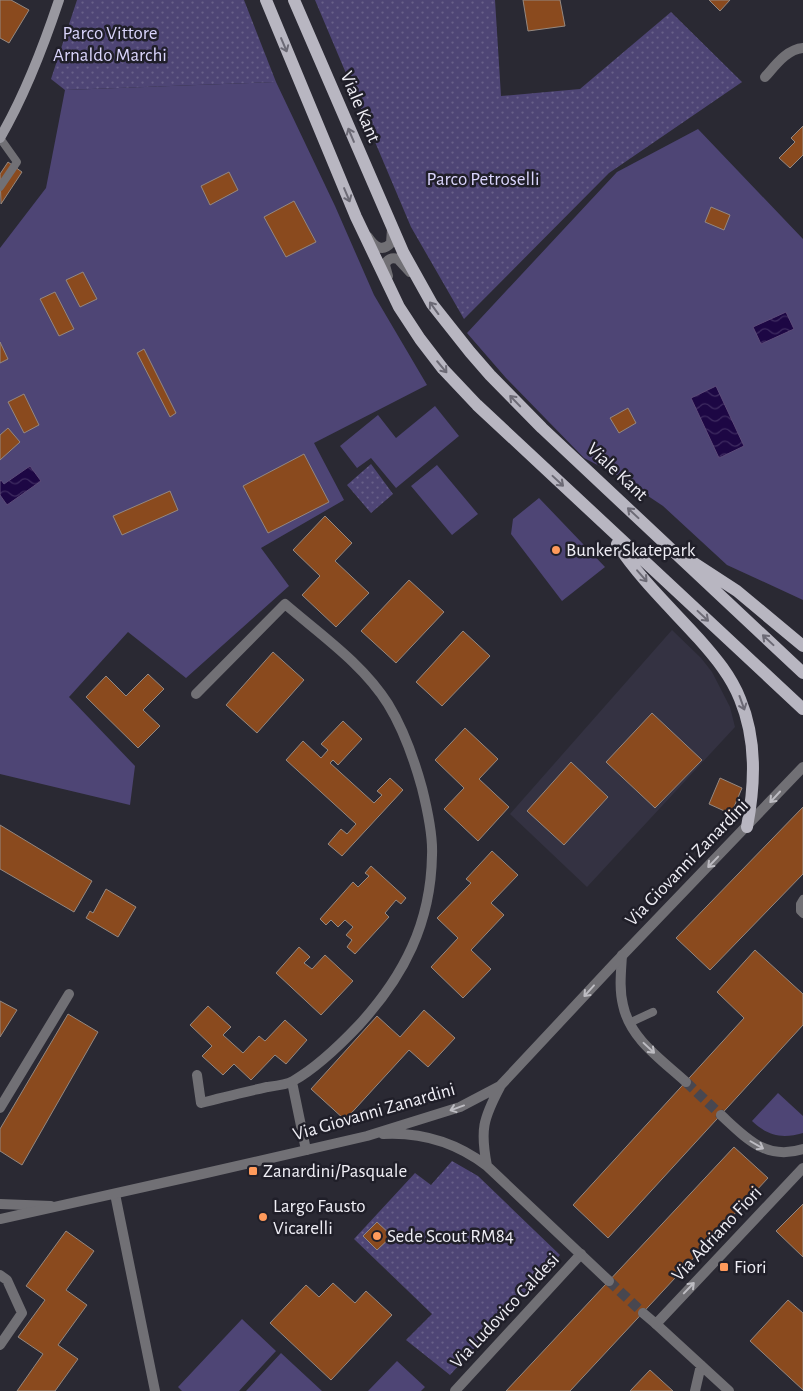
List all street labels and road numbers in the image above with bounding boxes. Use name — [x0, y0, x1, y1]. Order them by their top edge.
street label: Viale Kant — [337, 69, 383, 145]
street label: Viale Kant — [583, 439, 651, 505]
street label: Via Giovanni Zanardini — [622, 796, 752, 930]
street label: Via Giovanni Zanardini — [291, 1080, 457, 1144]
street label: Via Adriano Fiori — [667, 1182, 767, 1286]
street label: Via Ludovico Caldesi — [447, 1250, 563, 1372]

